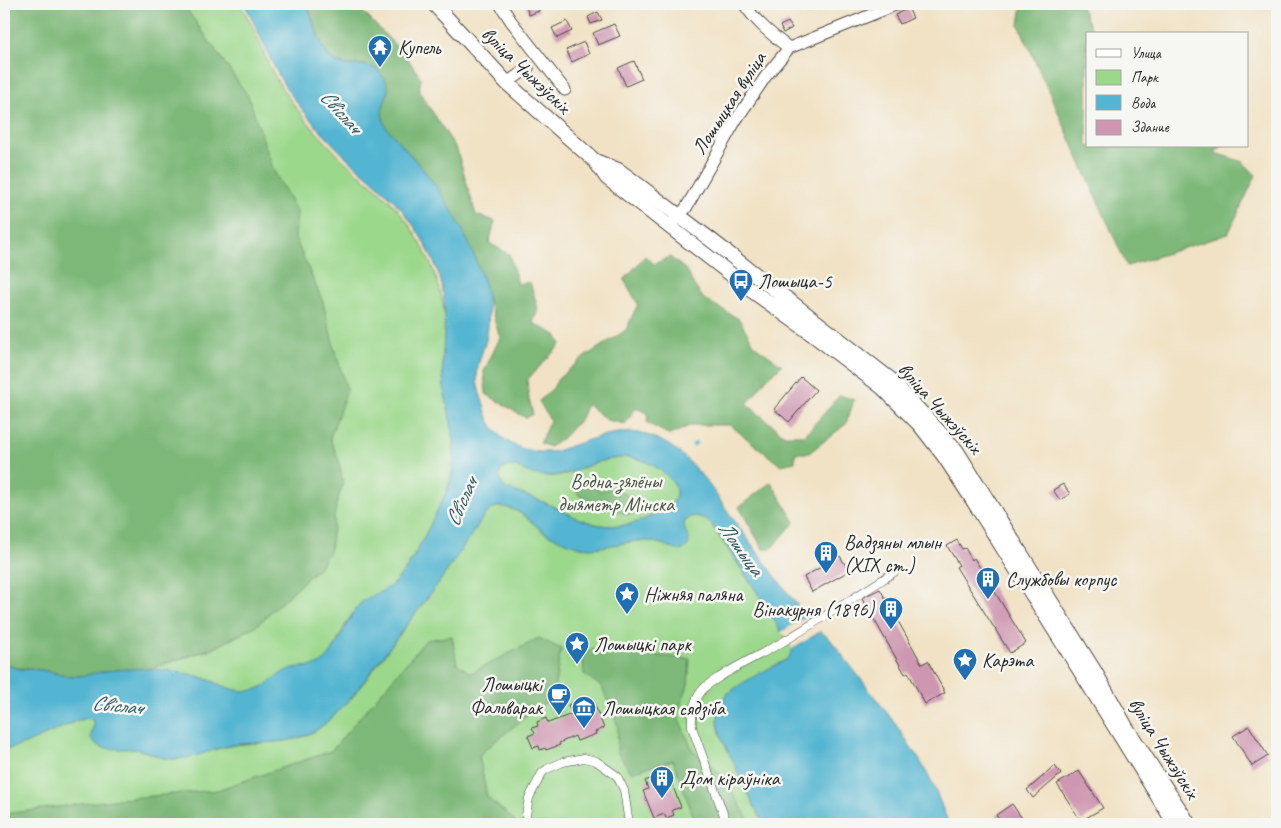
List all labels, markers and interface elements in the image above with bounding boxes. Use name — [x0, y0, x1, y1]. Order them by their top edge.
street label: вуліца Чыжэўскіх — [476, 21, 577, 120]
legend — [1086, 32, 1248, 148]
temple icon: Купель — [367, 34, 393, 68]
place label: Купель — [398, 35, 442, 60]
text: Улица — [1131, 44, 1162, 63]
street label: Лошыцкая вуліца — [687, 46, 772, 159]
text: Парк — [1131, 68, 1159, 87]
water label: Свіслач — [315, 84, 370, 141]
text: Вода — [1131, 94, 1156, 113]
text: Здание — [1131, 118, 1170, 137]
bus stop icon: Лошыца-5 — [728, 268, 754, 302]
place label: Лошыца-5 — [758, 269, 833, 294]
street label: вуліца Чыжэўскіх — [892, 357, 989, 460]
park label: Водна-зялёны дыяметр Мінска — [558, 469, 675, 517]
water label: Свіслач — [439, 470, 485, 530]
water label: Лошыца — [713, 516, 771, 582]
place label: Вадзяны млын (XIX ст.) — [844, 530, 943, 578]
building icon: Вадзяны млын (XIX ст.) — [813, 540, 839, 574]
building icon: Службовы корпус — [975, 566, 1001, 600]
place label: Службовы корпус — [1006, 567, 1117, 592]
place icon: Ніжняя паляна — [614, 581, 640, 615]
place label: Ніжняя паляна — [644, 582, 744, 607]
building icon: Вінакурня (1896) — [878, 596, 904, 630]
place label: Вінакурня (1896) — [753, 597, 875, 622]
place icon: Лошыцкі парк — [564, 631, 590, 665]
place label: Лошыцкі парк — [594, 632, 692, 657]
place icon: Карэта — [952, 647, 978, 681]
place label: Карэта — [982, 648, 1034, 673]
place label: Лошыцкі Фальварак — [470, 672, 544, 720]
cafe icon: Лошыцкі Фальварак — [546, 682, 572, 716]
water label: Свіслач — [91, 689, 147, 721]
street label: вуліца Чыжэўскіх — [1123, 693, 1206, 805]
museum icon: Лошыцкая сядзіба — [571, 695, 597, 729]
place label: Лошыцкая сядзіба — [602, 696, 726, 721]
building icon: Дом кіраўніка — [649, 765, 675, 799]
place label: Дом кіраўніка — [680, 766, 781, 791]

